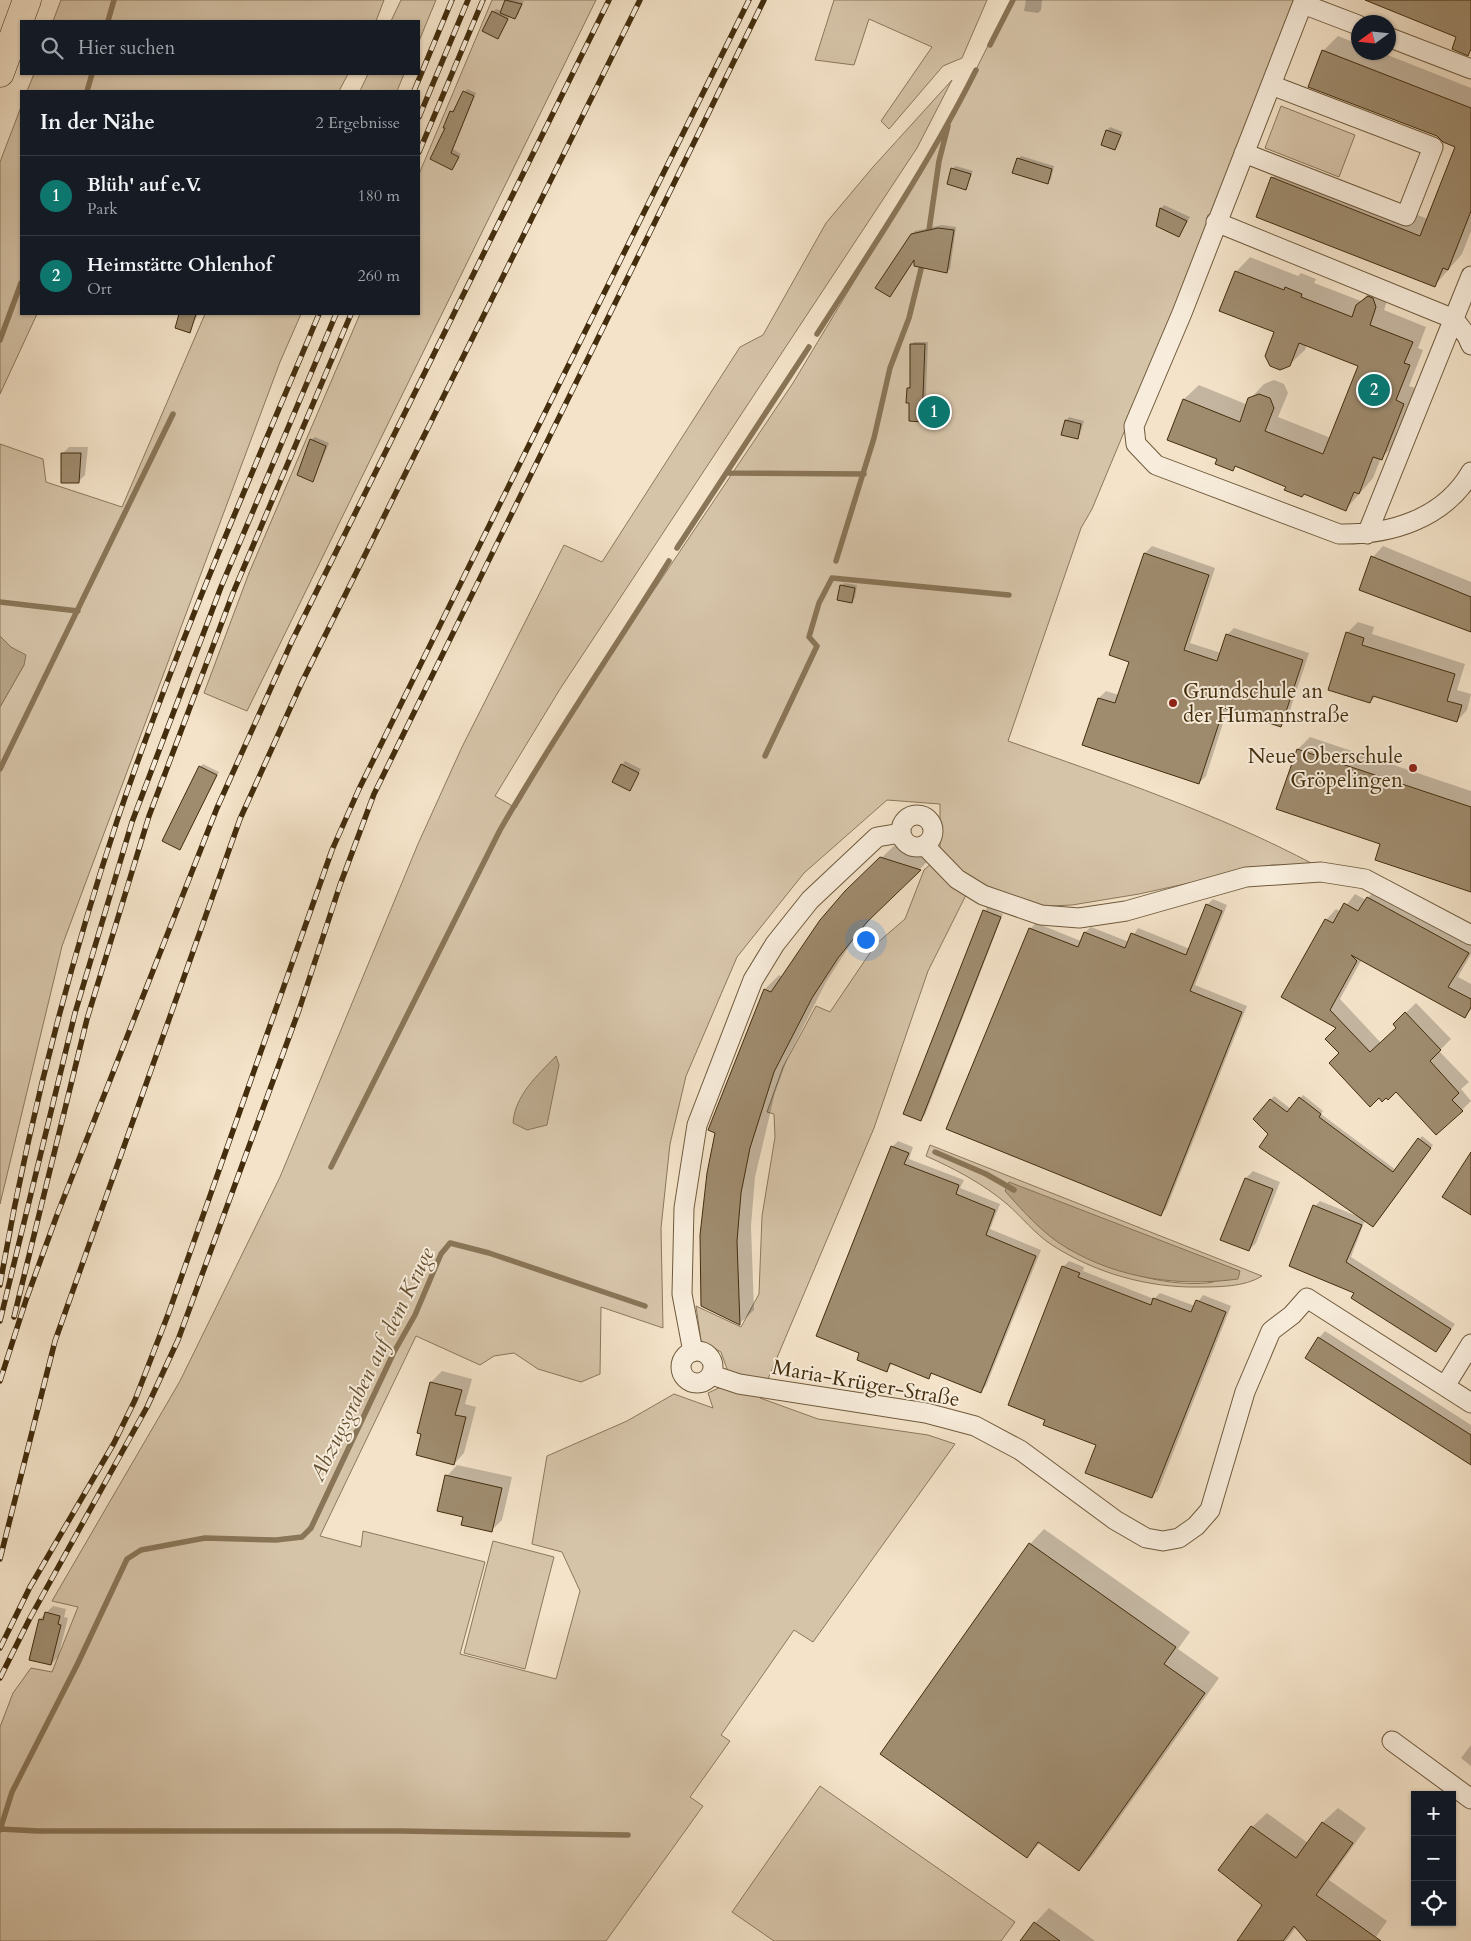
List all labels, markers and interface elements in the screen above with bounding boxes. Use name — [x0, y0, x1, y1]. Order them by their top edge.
north arrow — [1351, 15, 1396, 60]
search box — [20, 20, 420, 75]
icon: search — [38, 34, 66, 62]
text: Hier suchen — [78, 35, 175, 61]
text: In der Nähe — [40, 108, 155, 137]
text: 2 Ergebnisse — [315, 112, 400, 134]
text: Blüh' auf e.V. — [87, 172, 202, 198]
text: 1 — [52, 185, 60, 207]
text: 180 m — [358, 185, 400, 207]
text: Park — [87, 198, 118, 220]
text: Heimstätte Ohlenhof — [87, 252, 272, 278]
text: 2 — [52, 265, 60, 287]
text: 260 m — [358, 265, 400, 287]
text: Ort — [87, 278, 112, 300]
pin: 2 — [1358, 371, 1390, 409]
pin: 1 — [918, 393, 950, 431]
place label: Grundschule an der Humannstraße — [1183, 677, 1349, 730]
marker: Grundschule an der Humannstraße — [1167, 697, 1179, 709]
place label: Neue Oberschule Gröpelingen — [1248, 742, 1403, 795]
marker: Neue Oberschule Gröpelingen — [1407, 762, 1419, 774]
your location — [853, 927, 879, 953]
water label: Abzugsgraben auf dem Kruge — [302, 1242, 442, 1487]
street label: Maria-Krüger-Straße — [770, 1353, 962, 1414]
map controls — [1411, 1791, 1456, 1926]
button: + — [1411, 1791, 1456, 1836]
button: − — [1411, 1836, 1456, 1881]
button: locate — [1411, 1881, 1456, 1926]

